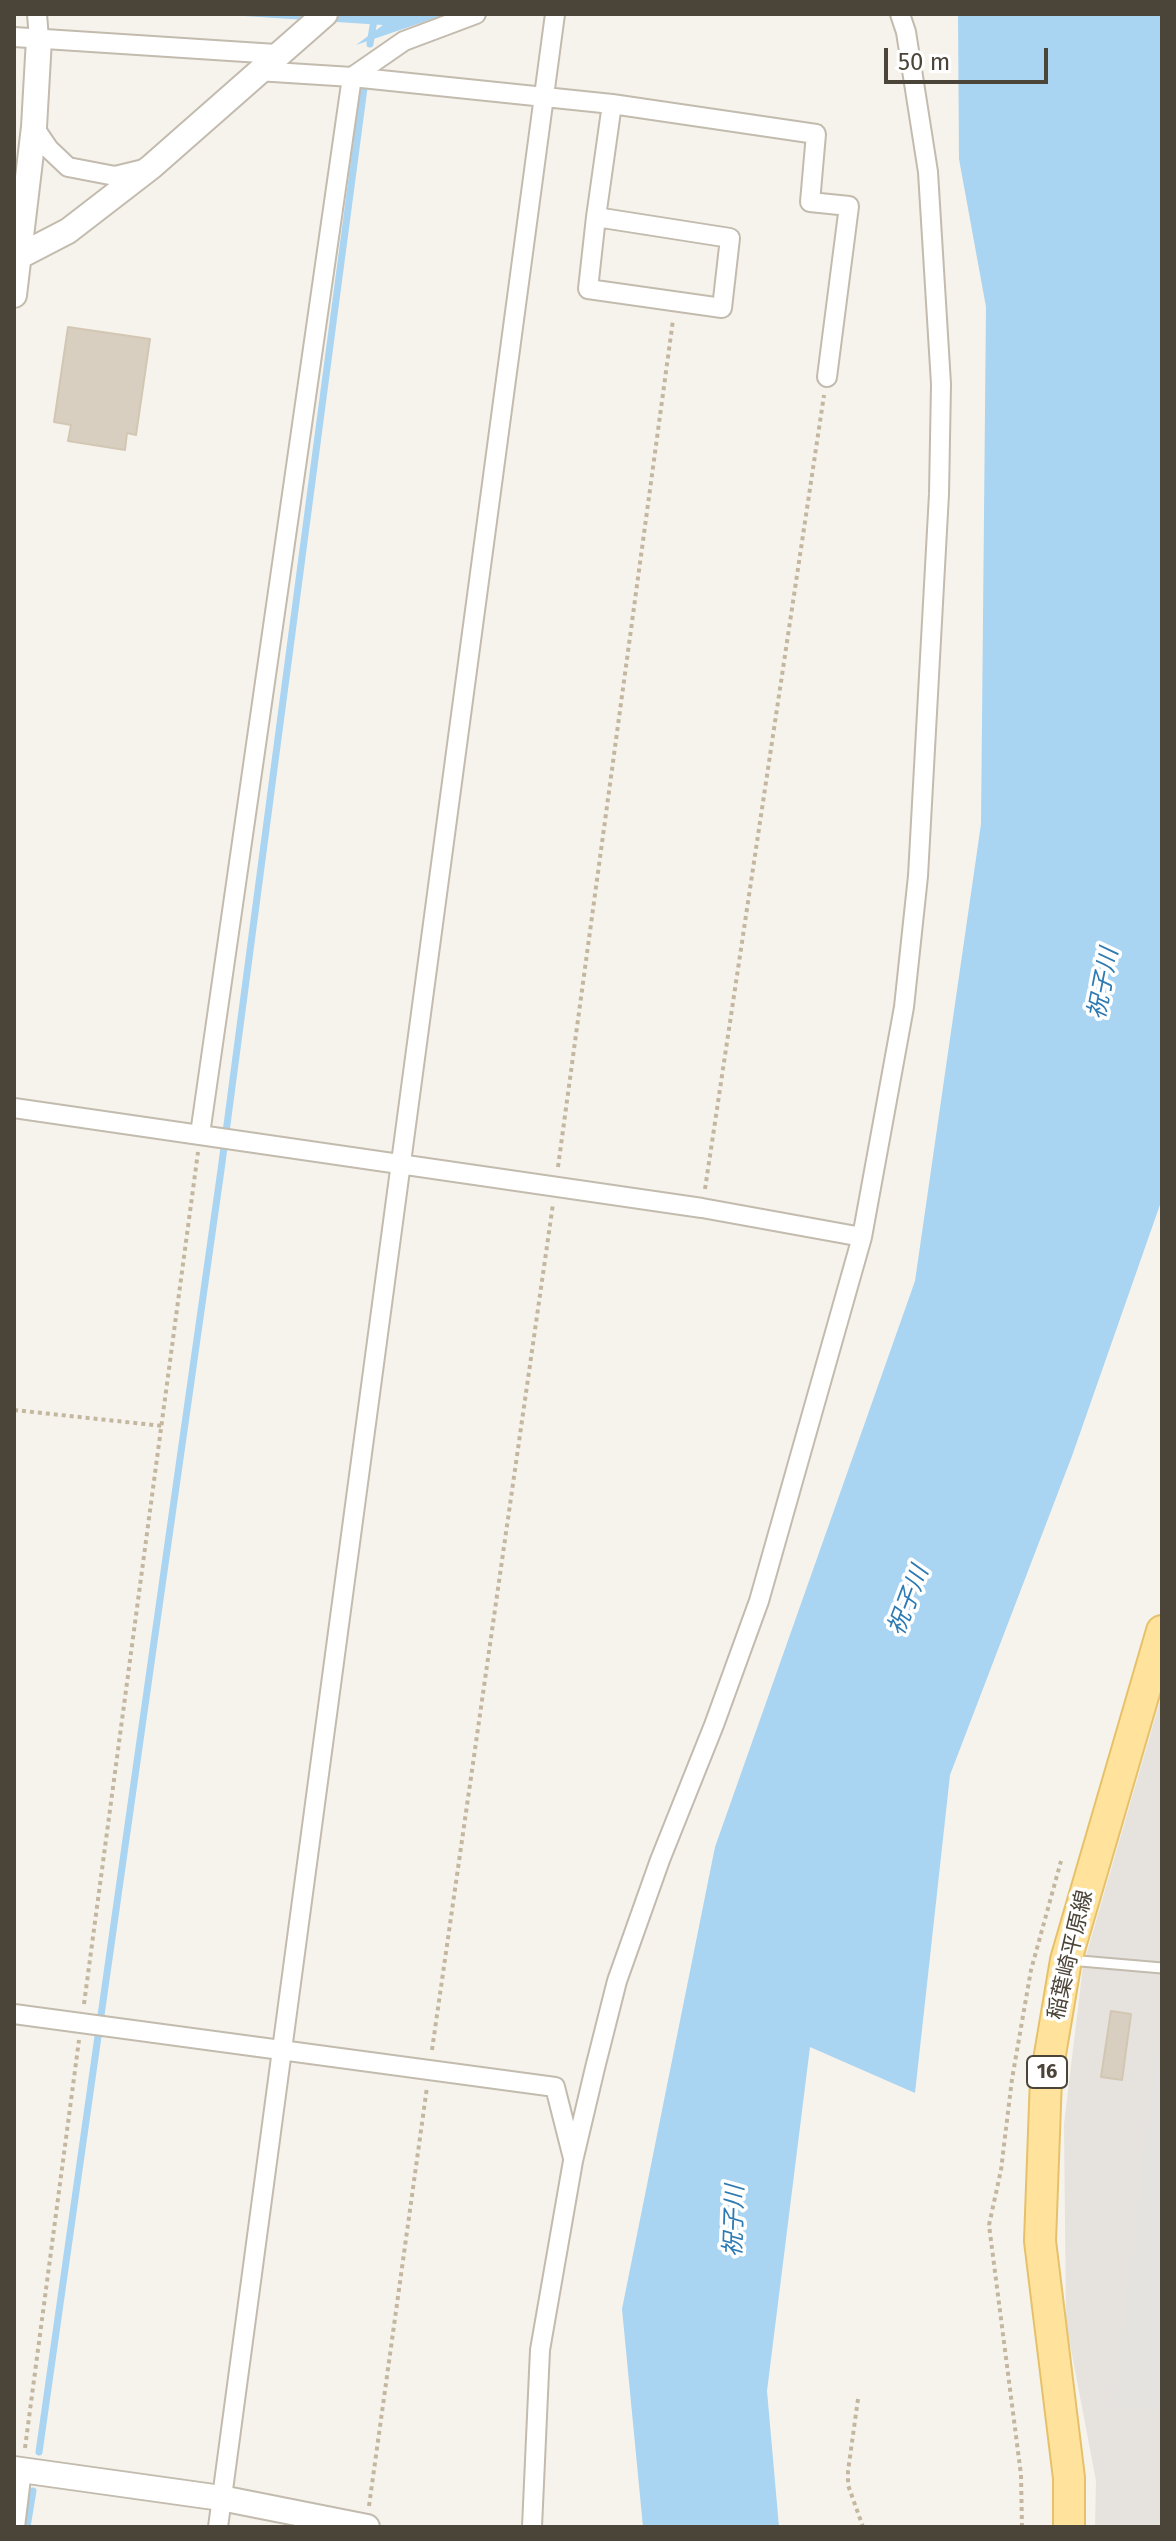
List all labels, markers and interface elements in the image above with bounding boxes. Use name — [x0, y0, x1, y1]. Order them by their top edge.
scale bar — [888, 32, 1052, 82]
text: 50 m — [898, 48, 950, 76]
water label: 祝子川 — [1083, 946, 1125, 1022]
water label: 祝子川 — [883, 1562, 935, 1640]
street label: 稲葉崎平原線 — [1043, 1888, 1099, 2022]
road number: 16 — [1027, 2056, 1067, 2088]
water label: 祝子川 — [719, 2185, 751, 2257]

